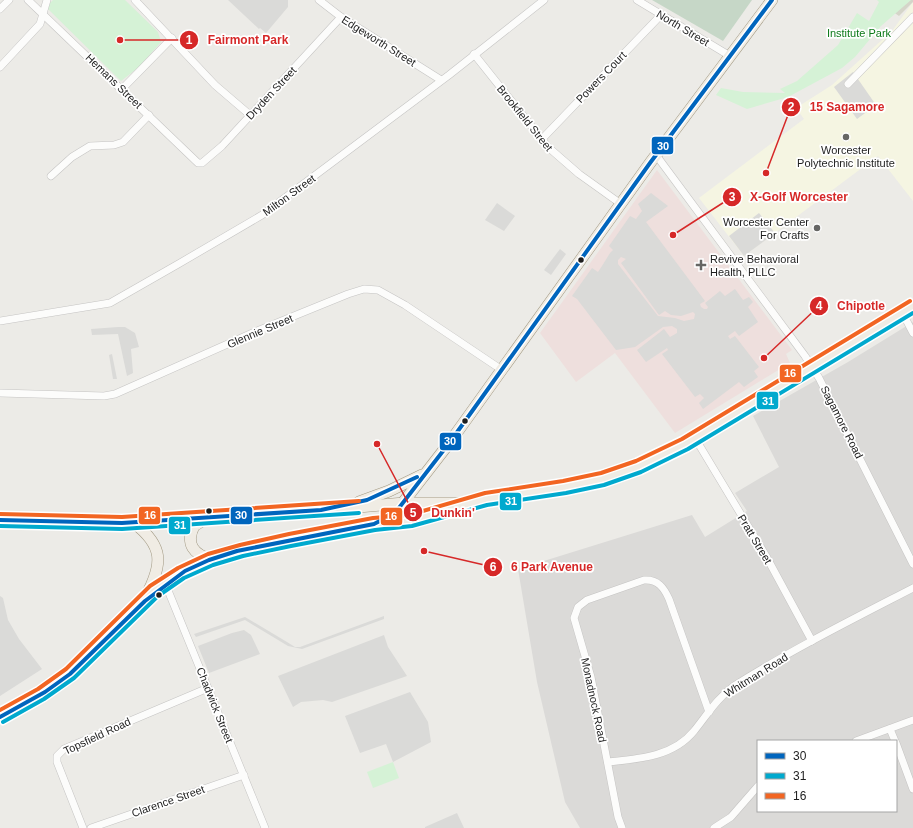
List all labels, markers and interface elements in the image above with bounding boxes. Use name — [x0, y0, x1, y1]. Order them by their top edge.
street label: North Street — [654, 8, 712, 48]
street label: Edgeworth Street — [340, 13, 418, 69]
park label: Institute Park — [827, 27, 892, 39]
callout: Fairmont Park — [179, 28, 296, 52]
text: 1 — [186, 33, 193, 47]
text: Fairmont Park — [208, 33, 289, 47]
street label: Powers Court — [574, 49, 628, 105]
street label: Hemans Street — [83, 51, 145, 111]
street label: Dryden Street — [243, 64, 299, 122]
street label: Brookfield Street — [495, 83, 555, 153]
callout: 15 Sagamore — [781, 95, 892, 119]
text: 2 — [788, 100, 795, 114]
text: 15 Sagamore — [810, 100, 885, 114]
marker: Worcester Polytechnic Institute — [841, 132, 851, 142]
line badge: 30 — [651, 136, 674, 155]
text: 30 — [657, 140, 669, 152]
place label: Worcester Polytechnic Institute — [797, 144, 895, 169]
street label: Milton Street — [260, 172, 318, 218]
callout: X-Golf Worcester — [722, 185, 856, 209]
text: 3 — [729, 190, 736, 204]
text: X-Golf Worcester — [750, 190, 848, 204]
place label: Worcester Center For Crafts — [723, 216, 809, 241]
marker: Worcester Center For Crafts — [812, 223, 822, 233]
place label: Revive Behavioral Health, PLLC — [710, 253, 799, 278]
unlabelled marker — [576, 255, 586, 265]
marker: Revive Behavioral Health, PLLC — [695, 259, 707, 271]
callout: Chipotle — [809, 294, 893, 318]
text: 4 — [816, 299, 823, 313]
text: Chipotle — [837, 299, 885, 313]
street label: Glennie Street — [225, 312, 295, 350]
line badge: 16 — [779, 364, 802, 383]
text: 16 — [784, 367, 796, 379]
street label: Sagamore Road — [818, 384, 866, 460]
line badge: 31 — [756, 391, 779, 410]
text: 31 — [762, 395, 774, 407]
unlabelled marker — [460, 416, 470, 426]
line badge: 30 — [439, 432, 462, 451]
text: 30 — [444, 435, 456, 447]
line badge: 31 — [499, 492, 522, 511]
text: 31 — [505, 495, 517, 507]
callout: Dunkin' — [403, 500, 483, 524]
line badge: 16 — [138, 506, 161, 525]
unlabelled marker — [204, 506, 214, 516]
line badge: 30 — [230, 506, 253, 525]
text: 5 — [410, 506, 417, 520]
text: Dunkin' — [431, 506, 475, 520]
line badge: 16 — [380, 507, 403, 526]
text: 16 — [144, 509, 156, 521]
text: 30 — [235, 509, 247, 521]
text: 16 — [385, 510, 397, 522]
street label: Pratt Street — [736, 512, 774, 566]
line badge: 31 — [168, 516, 191, 535]
text: 31 — [174, 519, 186, 531]
callout: 6 Park Avenue — [483, 555, 601, 579]
text: 6 — [490, 560, 497, 574]
text: 6 Park Avenue — [511, 560, 593, 574]
unlabelled marker — [154, 590, 164, 600]
street label: Whitman Road — [722, 651, 790, 699]
street label: Monadnock Road — [579, 657, 609, 743]
street label: Chadwick Street — [194, 666, 236, 744]
street label: Topsfield Road — [61, 715, 133, 757]
legend — [757, 740, 897, 812]
text: 30 — [793, 749, 807, 763]
text: 31 — [793, 769, 807, 783]
street label: Clarence Street — [130, 783, 206, 819]
text: 16 — [793, 789, 807, 803]

